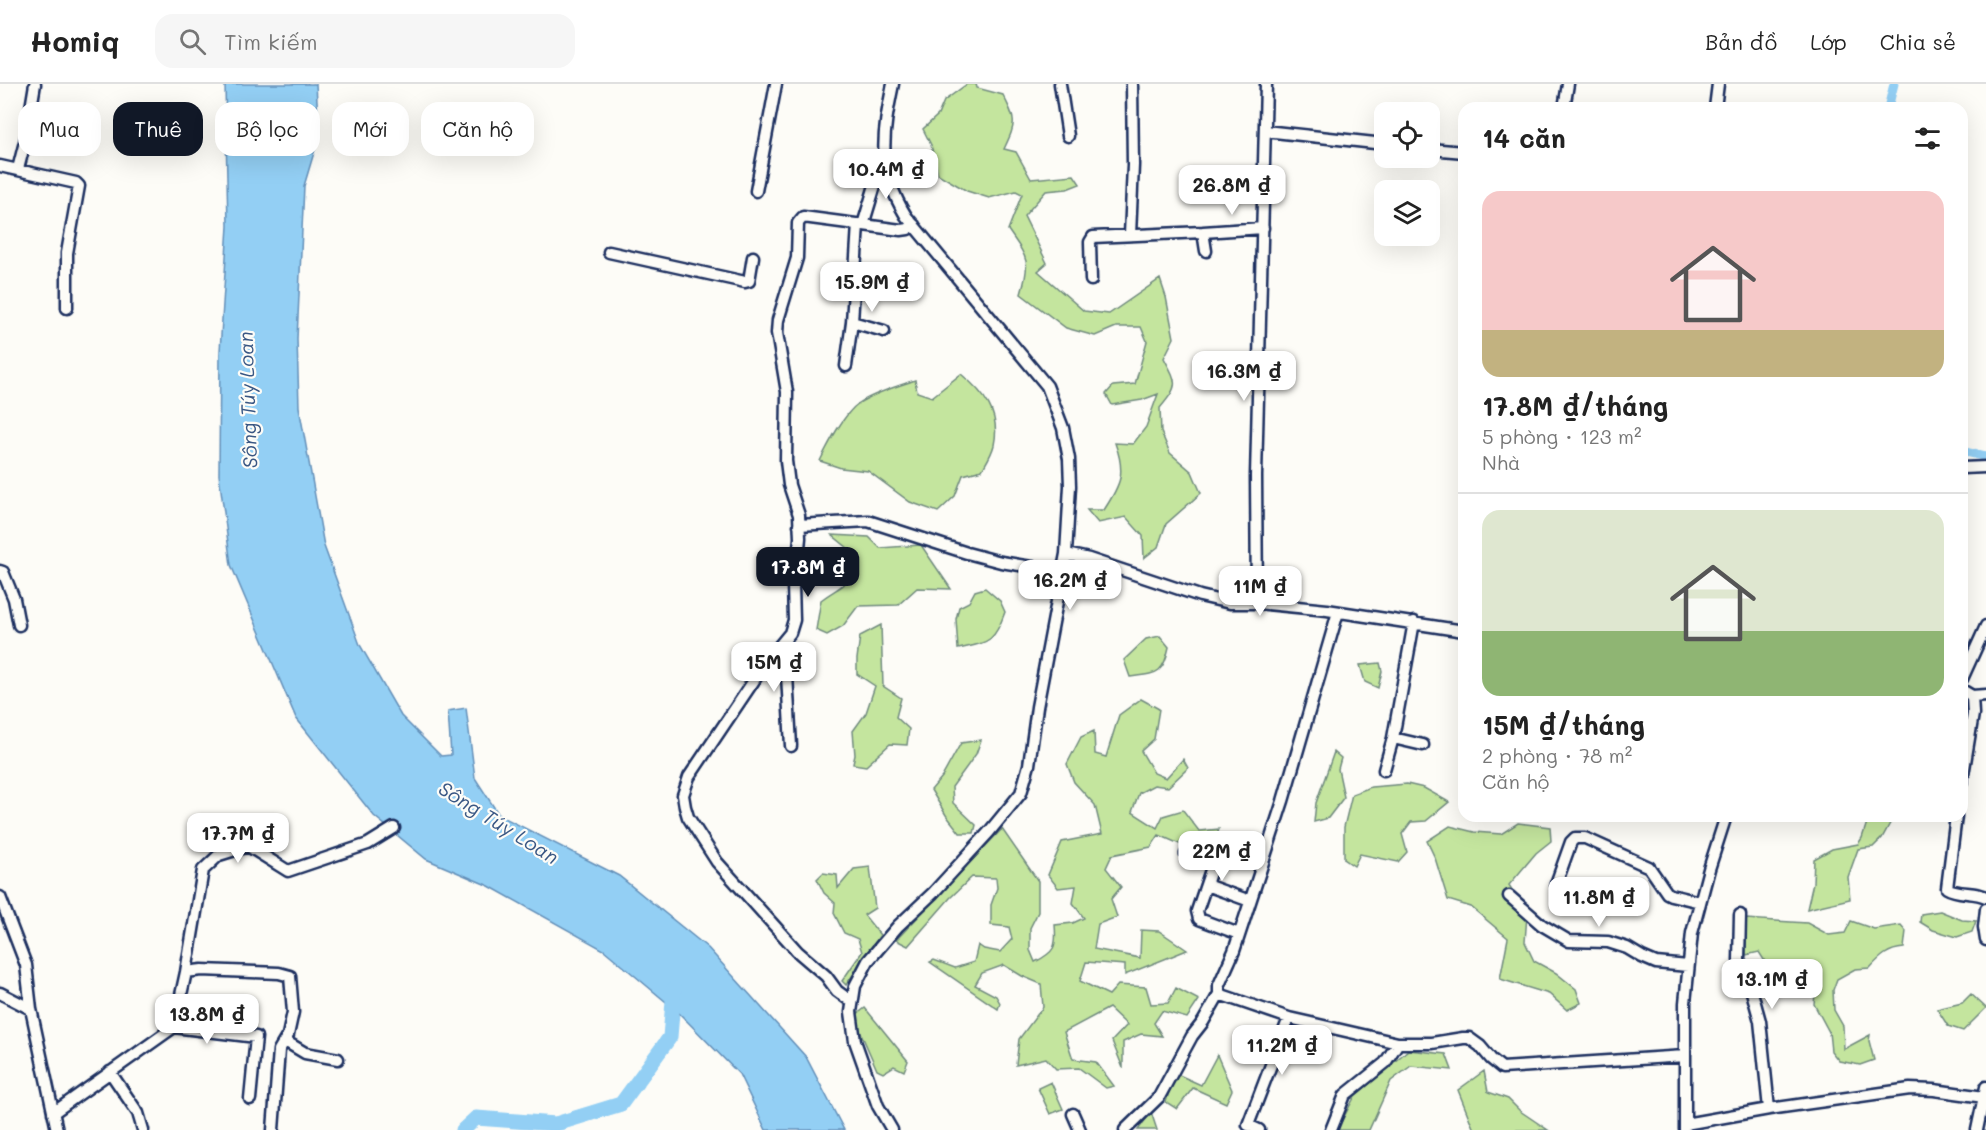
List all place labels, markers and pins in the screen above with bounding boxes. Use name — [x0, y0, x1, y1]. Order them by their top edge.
pin: 10.4M ₫ — [831, 149, 941, 200]
pin: 26.8M ₫ — [1177, 165, 1287, 216]
pin: 15.9M ₫ — [817, 262, 927, 313]
pin: 16.3M ₫ — [1189, 351, 1299, 402]
pin: 17.8M ₫ — [753, 547, 863, 598]
pin: 16.2M ₫ — [1015, 560, 1125, 611]
pin: 11M ₫ — [1218, 566, 1302, 617]
pin: 15M ₫ — [732, 642, 816, 693]
pin: 17.7M ₫ — [183, 813, 293, 864]
pin: 22M ₫ — [1180, 831, 1264, 882]
pin: 11.8M ₫ — [1544, 877, 1654, 928]
pin: 13.1M ₫ — [1717, 959, 1827, 1010]
pin: 13.8M ₫ — [152, 994, 262, 1045]
pin: 11.2M ₫ — [1227, 1025, 1337, 1076]

